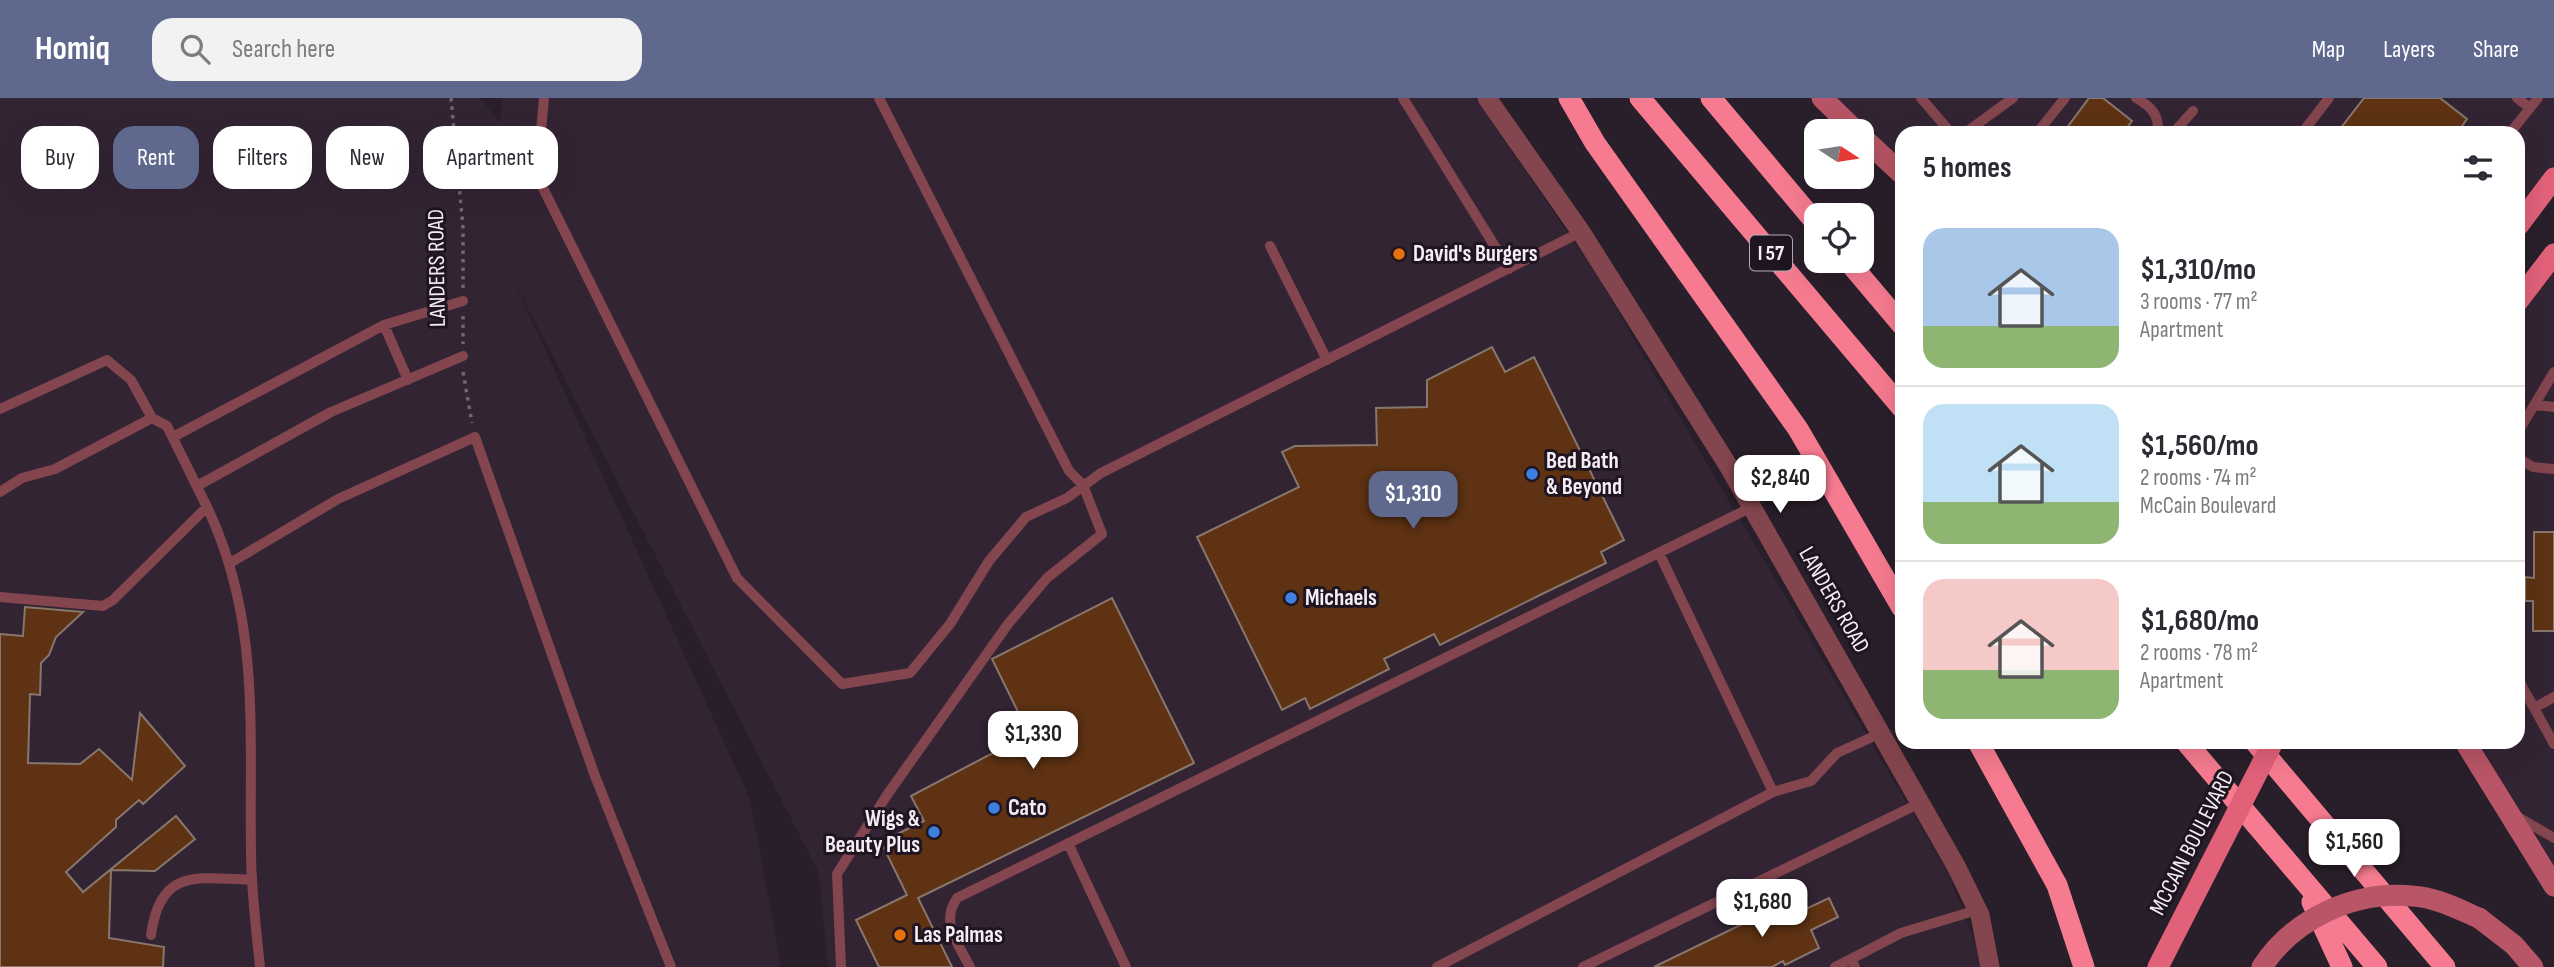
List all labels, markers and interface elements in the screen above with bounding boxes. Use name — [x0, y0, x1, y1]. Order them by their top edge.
search box — [152, 18, 642, 81]
text: Homiq — [35, 29, 110, 69]
icon: search — [176, 30, 214, 68]
text: Search here — [232, 34, 335, 65]
text: Map — [2312, 35, 2345, 64]
text: Layers — [2383, 35, 2435, 64]
text: Share — [2473, 35, 2519, 64]
north arrow — [1804, 119, 1874, 189]
map controls — [1804, 119, 1874, 273]
chip: Buy — [21, 126, 99, 189]
chip: Rent — [113, 126, 199, 189]
chip: Filters — [213, 126, 312, 189]
chip: New — [326, 126, 409, 189]
chip: Apartment — [423, 126, 558, 189]
icon: filters — [2459, 149, 2497, 187]
text: 5 homes — [1923, 150, 2012, 186]
button: locate — [1804, 203, 1874, 273]
street label: LANDERS ROAD — [422, 209, 452, 327]
road number: I 57 — [1750, 236, 1792, 270]
place label: David's Burgers — [1413, 240, 1538, 268]
marker: David's Burgers — [1391, 246, 1407, 262]
text: $1,310/mo — [2140, 252, 2256, 288]
icon: home — [1979, 256, 2063, 340]
text: 3 rooms · 77 m² — [2140, 288, 2258, 316]
text: Apartment — [2140, 316, 2224, 344]
text: $1,560/mo — [2140, 428, 2259, 464]
icon: home — [1979, 432, 2063, 516]
place label: Bed Bath & Beyond — [1546, 447, 1622, 501]
pin: $2,840 — [1723, 456, 1837, 515]
text: $2,840 — [1750, 464, 1810, 492]
text: 2 rooms · 74 m² — [2140, 464, 2257, 492]
marker: Bed Bath & Beyond — [1524, 466, 1540, 482]
pin: $1,310 — [1356, 472, 1470, 531]
text: $1,310 — [1385, 480, 1441, 508]
text: McCain Boulevard — [2140, 492, 2276, 520]
street label: LANDERS ROAD — [1792, 542, 1876, 658]
place label: Michaels — [1305, 584, 1377, 612]
marker: Michaels — [1283, 590, 1299, 606]
text: $1,680/mo — [2140, 603, 2259, 639]
icon: home — [1979, 607, 2063, 691]
text: 2 rooms · 78 m² — [2140, 639, 2258, 667]
text: Apartment — [2140, 667, 2224, 695]
pin: $1,330 — [976, 712, 1090, 771]
text: $1,330 — [1004, 720, 1062, 748]
street label: MCCAIN BOULEVARD — [2144, 766, 2240, 920]
place label: Cato — [1008, 794, 1047, 822]
marker: Cato — [986, 800, 1002, 816]
place label: Wigs & Beauty Plus — [825, 805, 921, 859]
pin: $1,560 — [2297, 820, 2411, 879]
marker: Wigs & Beauty Plus — [926, 824, 942, 840]
text: $1,560 — [2325, 828, 2383, 856]
pin: $1,680 — [1705, 880, 1819, 939]
text: $1,680 — [1732, 888, 1792, 916]
place label: Las Palmas — [914, 921, 1003, 949]
marker: Las Palmas — [892, 927, 908, 943]

